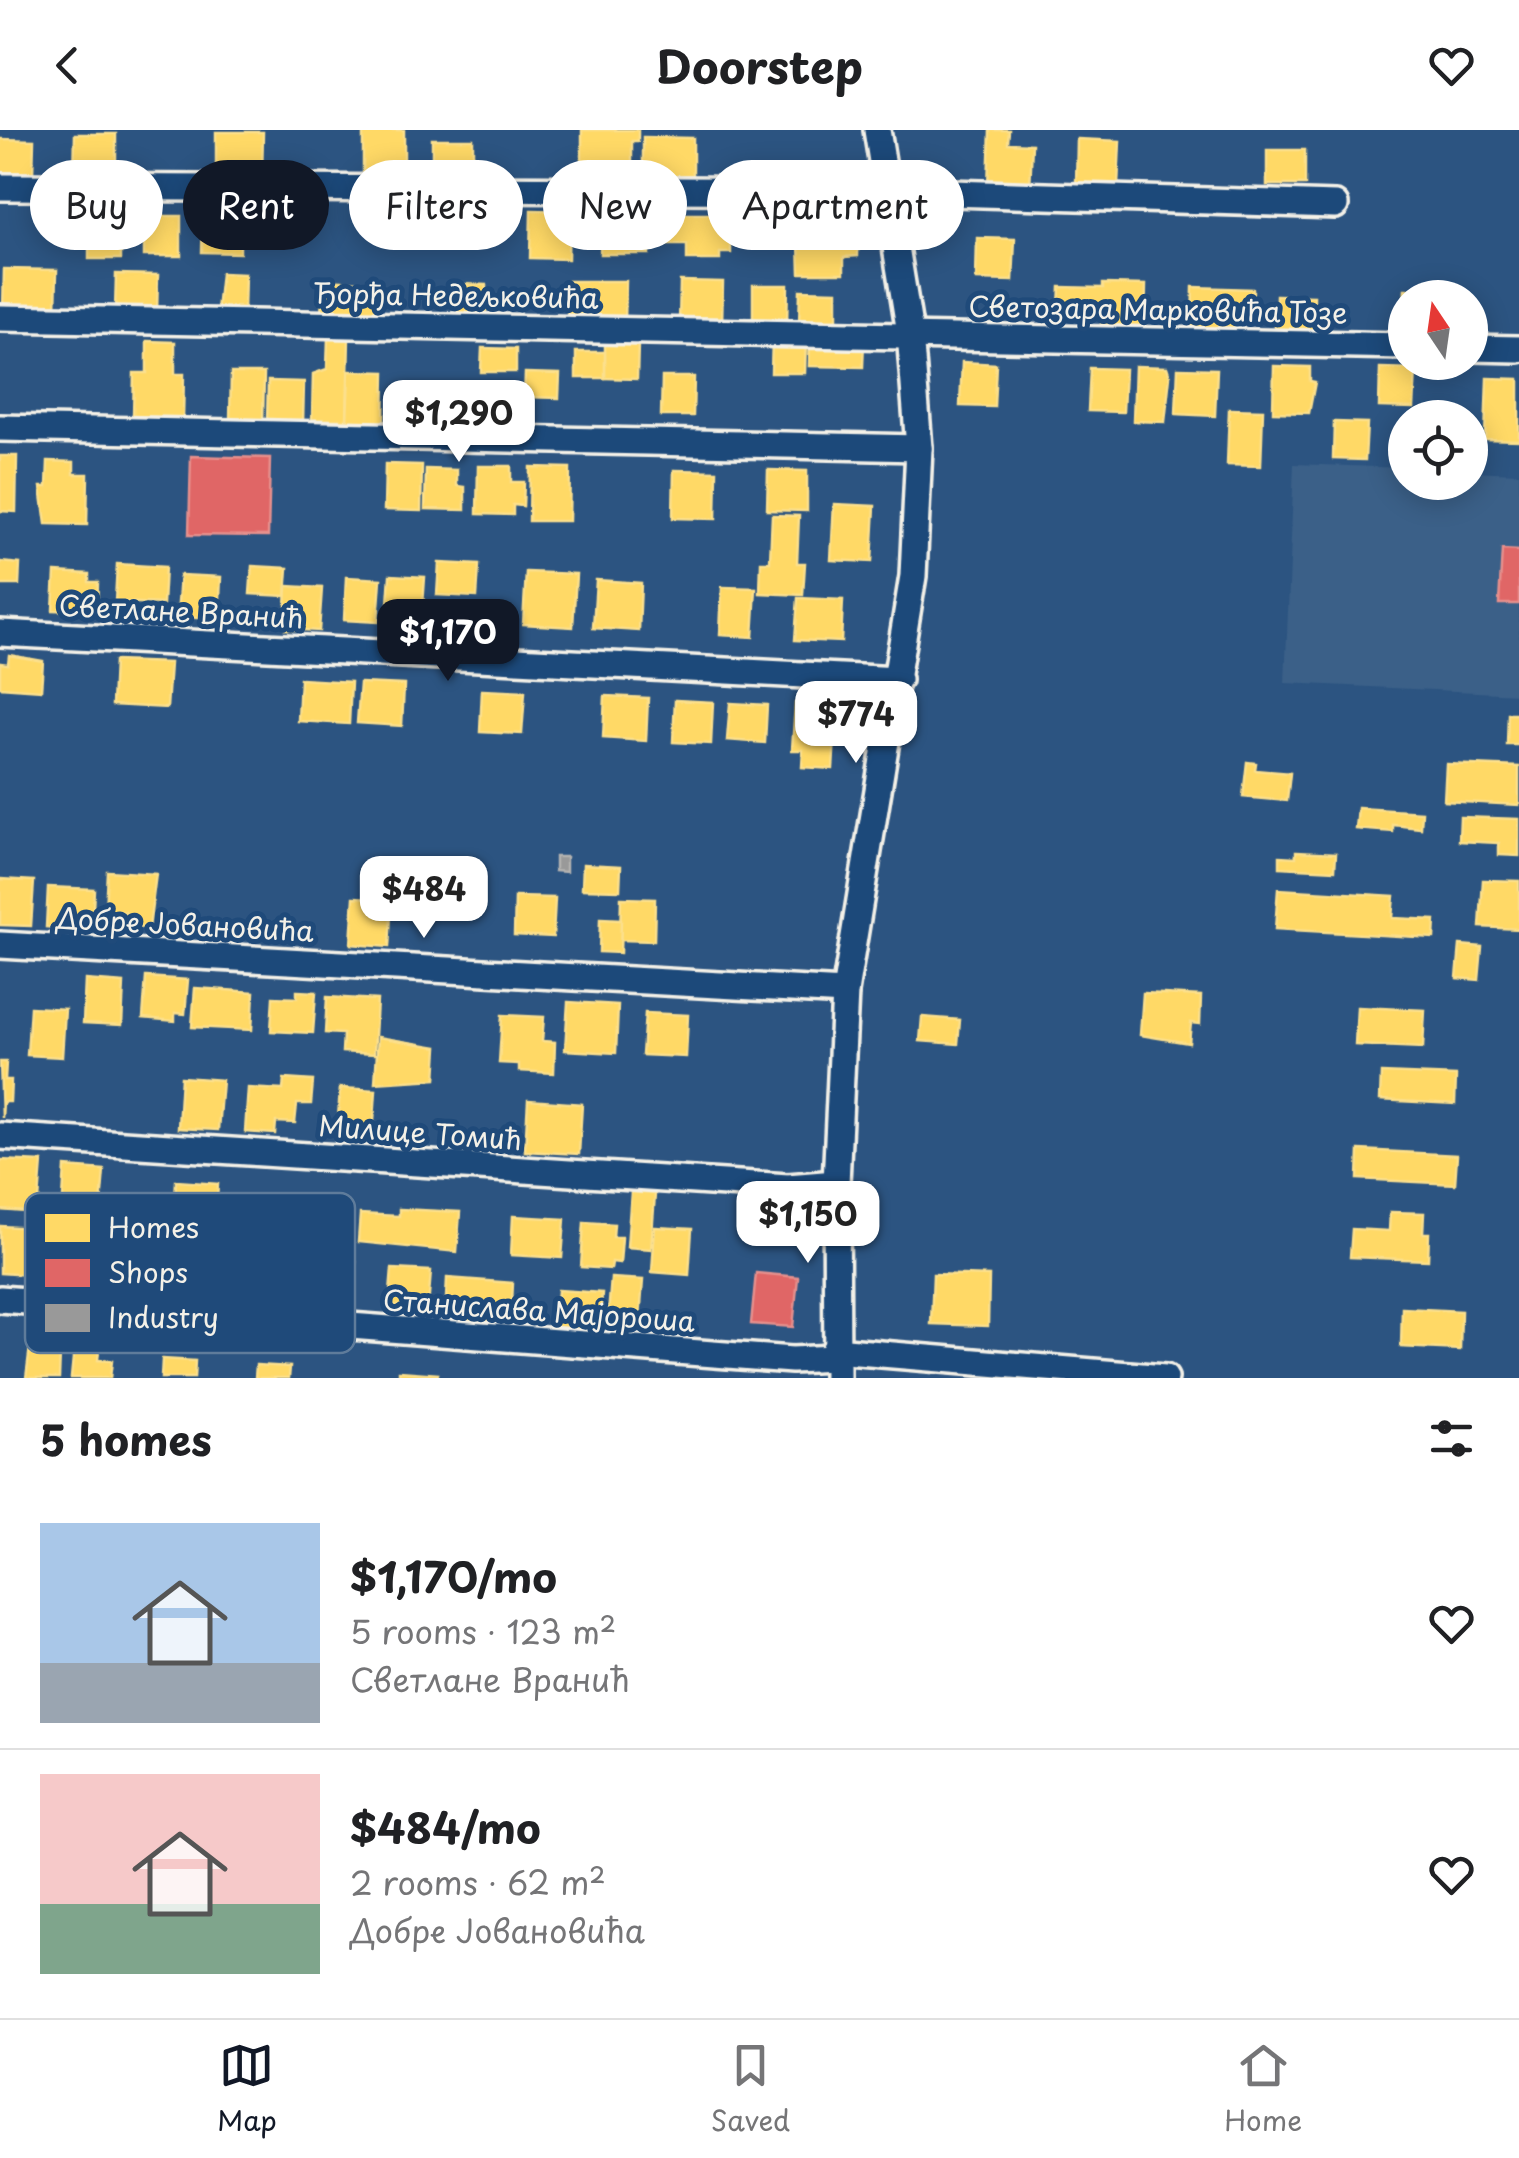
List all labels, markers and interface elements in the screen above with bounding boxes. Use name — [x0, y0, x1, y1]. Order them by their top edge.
text: Doorstep — [656, 31, 863, 99]
icon: back — [40, 38, 95, 93]
icon: heart — [1424, 38, 1479, 93]
chip: Buy — [30, 160, 163, 250]
chip: Rent — [183, 160, 329, 250]
chip: Filters — [349, 160, 523, 250]
chip: New — [543, 160, 687, 250]
chip: Apartment — [707, 160, 964, 250]
street label: Ђорђа Недељковића — [313, 271, 599, 318]
north arrow — [1388, 280, 1488, 380]
map controls — [1388, 280, 1488, 500]
street label: Светозара Марковића Тозе — [968, 284, 1348, 333]
pin: $1,290 — [378, 380, 540, 465]
text: $1,290 — [405, 388, 513, 436]
button: locate — [1388, 400, 1488, 500]
street label: Светлане Вранић — [58, 583, 304, 638]
pin: $1,170 — [367, 599, 529, 684]
text: $1,170 — [399, 607, 497, 655]
pin: $774 — [797, 681, 915, 766]
text: $774 — [817, 689, 895, 737]
pin: $484 — [365, 856, 483, 941]
text: $484 — [382, 864, 466, 912]
street label: Добре Јовановића — [54, 895, 315, 952]
street label: Милице Томић — [317, 1103, 523, 1160]
pin: $1,150 — [727, 1181, 889, 1266]
text: $1,150 — [758, 1189, 858, 1237]
legend — [25, 1193, 355, 1353]
text: Homes — [108, 1205, 199, 1248]
text: Shops — [108, 1250, 188, 1293]
street label: Станислава Мајороша — [382, 1277, 697, 1342]
text: Industry — [108, 1295, 219, 1338]
text: 5 homes — [40, 1407, 212, 1470]
icon: filters — [1424, 1411, 1479, 1466]
text: $1,170/mo — [350, 1544, 557, 1607]
icon: home — [120, 1563, 240, 1683]
icon: heart — [1424, 1596, 1479, 1651]
text: 5 rooms · 123 m² — [350, 1607, 616, 1655]
text: Светлане Вранић — [350, 1655, 630, 1703]
text: $484/mo — [350, 1795, 541, 1858]
icon: home — [120, 1814, 240, 1934]
icon: heart — [1424, 1847, 1479, 1902]
text: 2 rooms · 62 m² — [350, 1858, 606, 1906]
text: Добре Јовановића — [350, 1906, 645, 1954]
tab: Map — [217, 2038, 277, 2141]
tab: Saved — [711, 2038, 790, 2141]
tab: Home — [1224, 2038, 1302, 2141]

